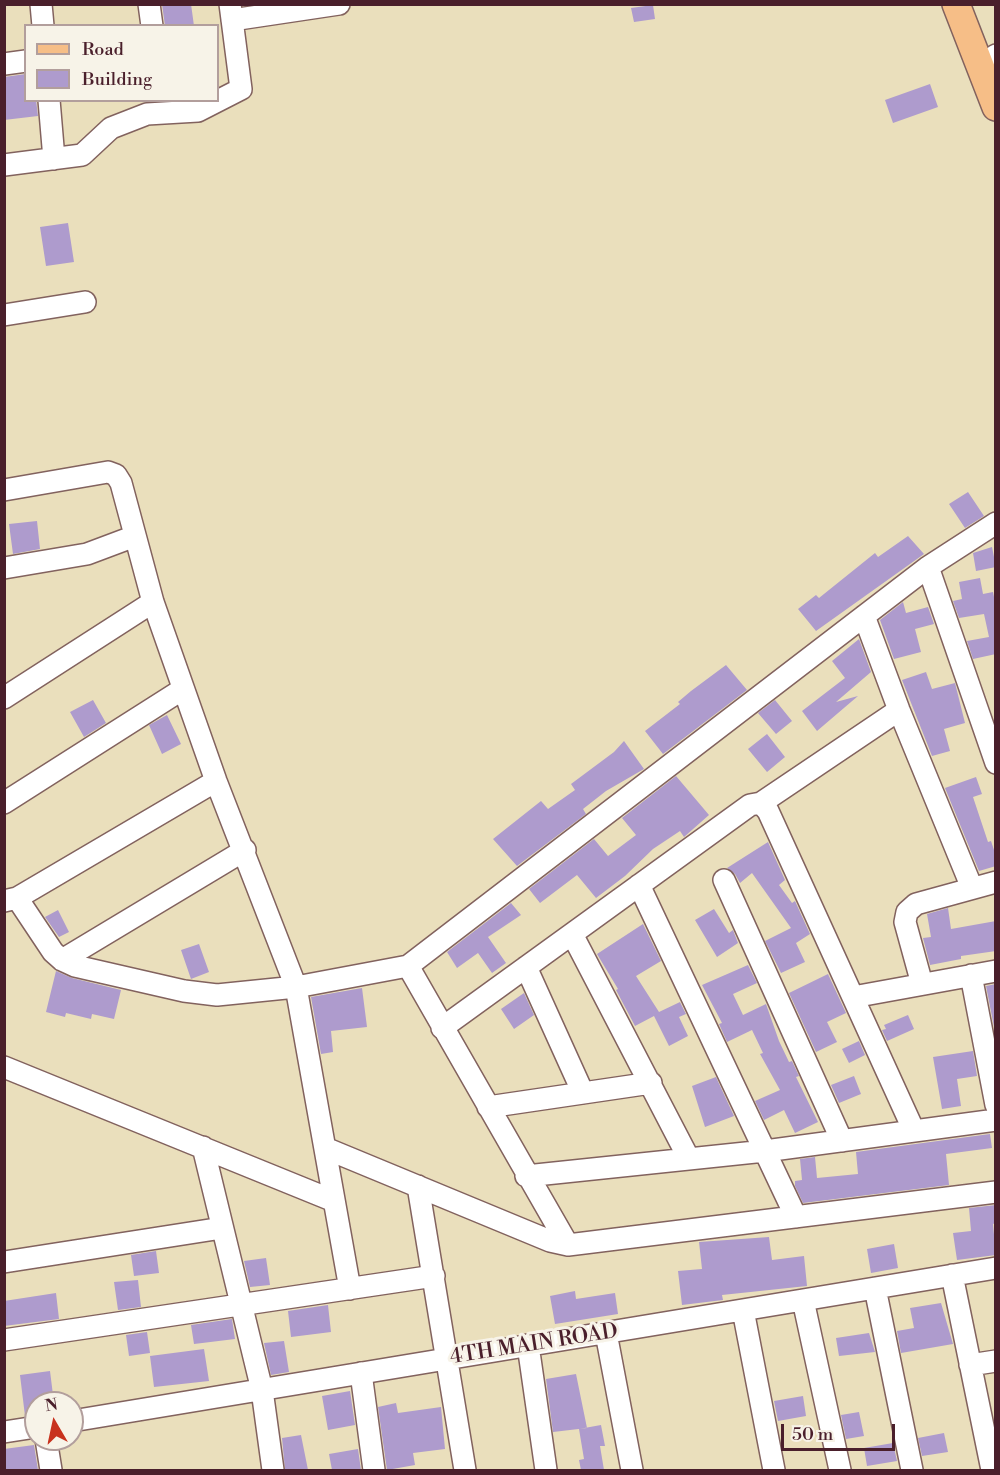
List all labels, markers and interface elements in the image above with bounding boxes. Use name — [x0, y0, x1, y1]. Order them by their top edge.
legend — [24, 24, 219, 102]
text: Road — [82, 38, 124, 61]
text: Building — [82, 68, 152, 91]
street label: 4TH MAIN ROAD — [448, 1319, 620, 1371]
north arrow — [24, 1391, 84, 1451]
text: N — [44, 1394, 59, 1416]
scale bar — [784, 1412, 898, 1450]
text: 50 m — [792, 1423, 833, 1446]

